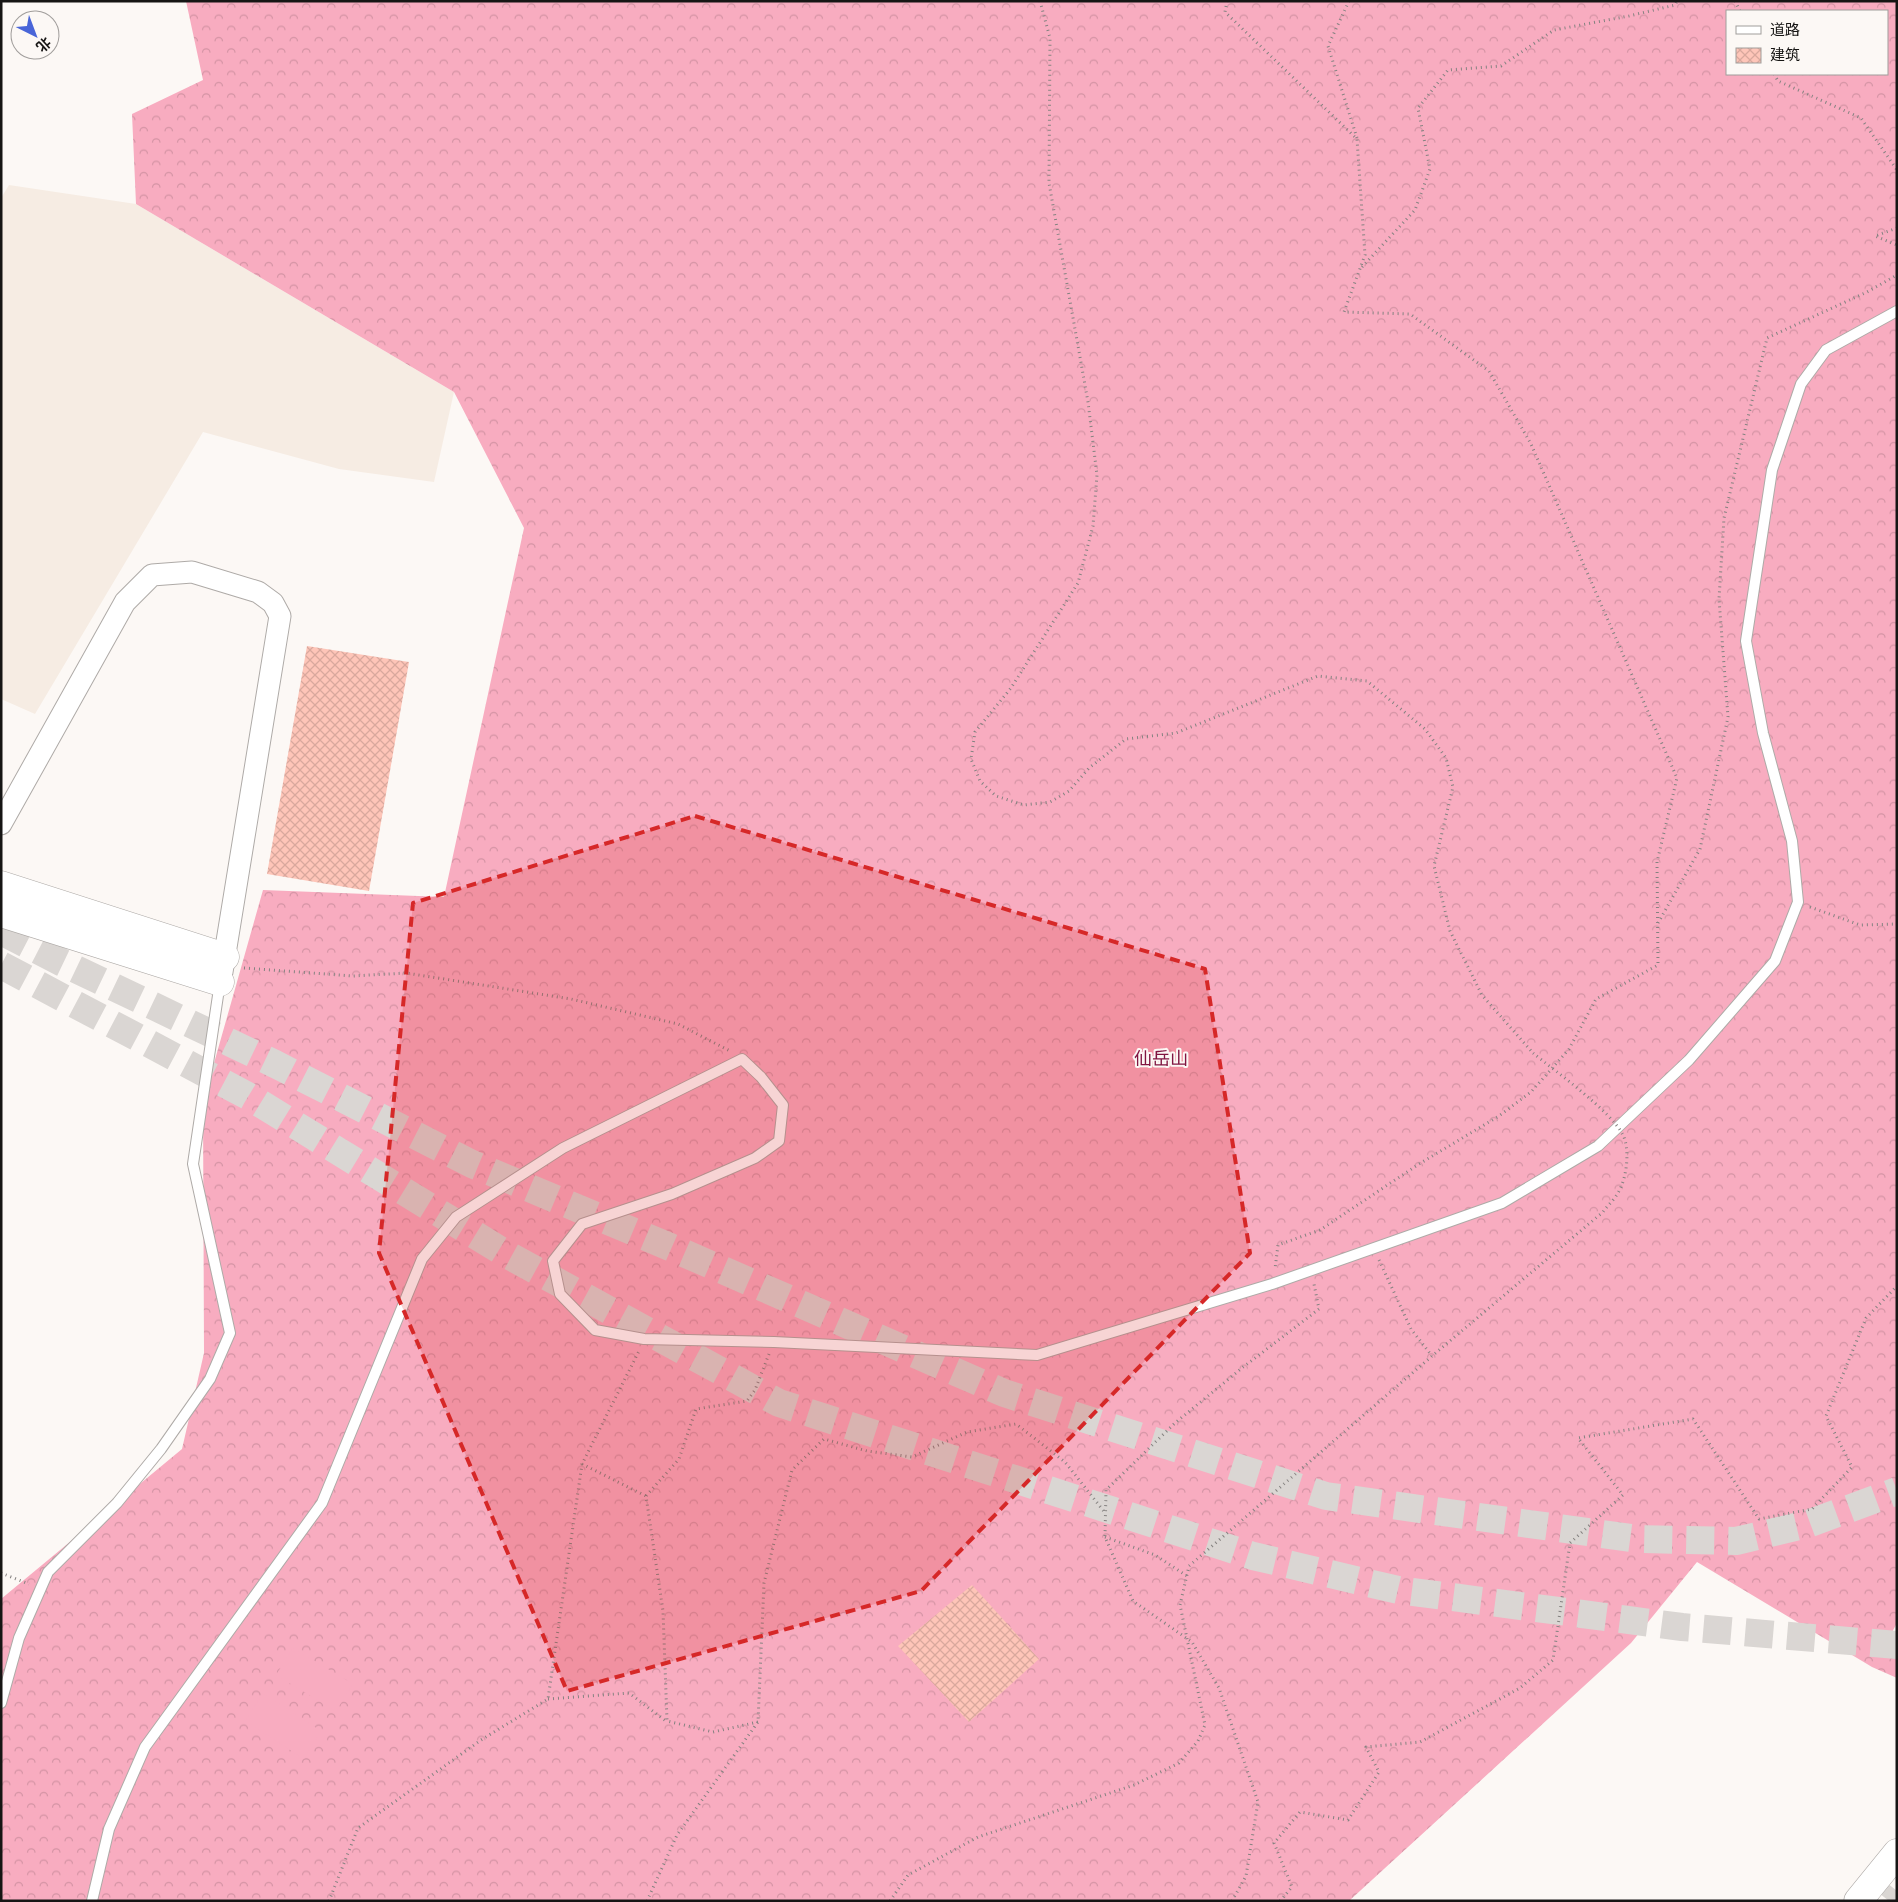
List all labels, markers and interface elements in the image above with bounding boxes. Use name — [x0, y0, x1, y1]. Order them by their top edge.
north arrow — [10, 10, 60, 60]
legend — [1726, 10, 1888, 75]
text: 道路 — [1770, 20, 1800, 39]
text: 北 — [33, 34, 55, 56]
text: 建筑 — [1770, 45, 1800, 64]
park label: 仙岳山 — [1134, 1048, 1188, 1069]

